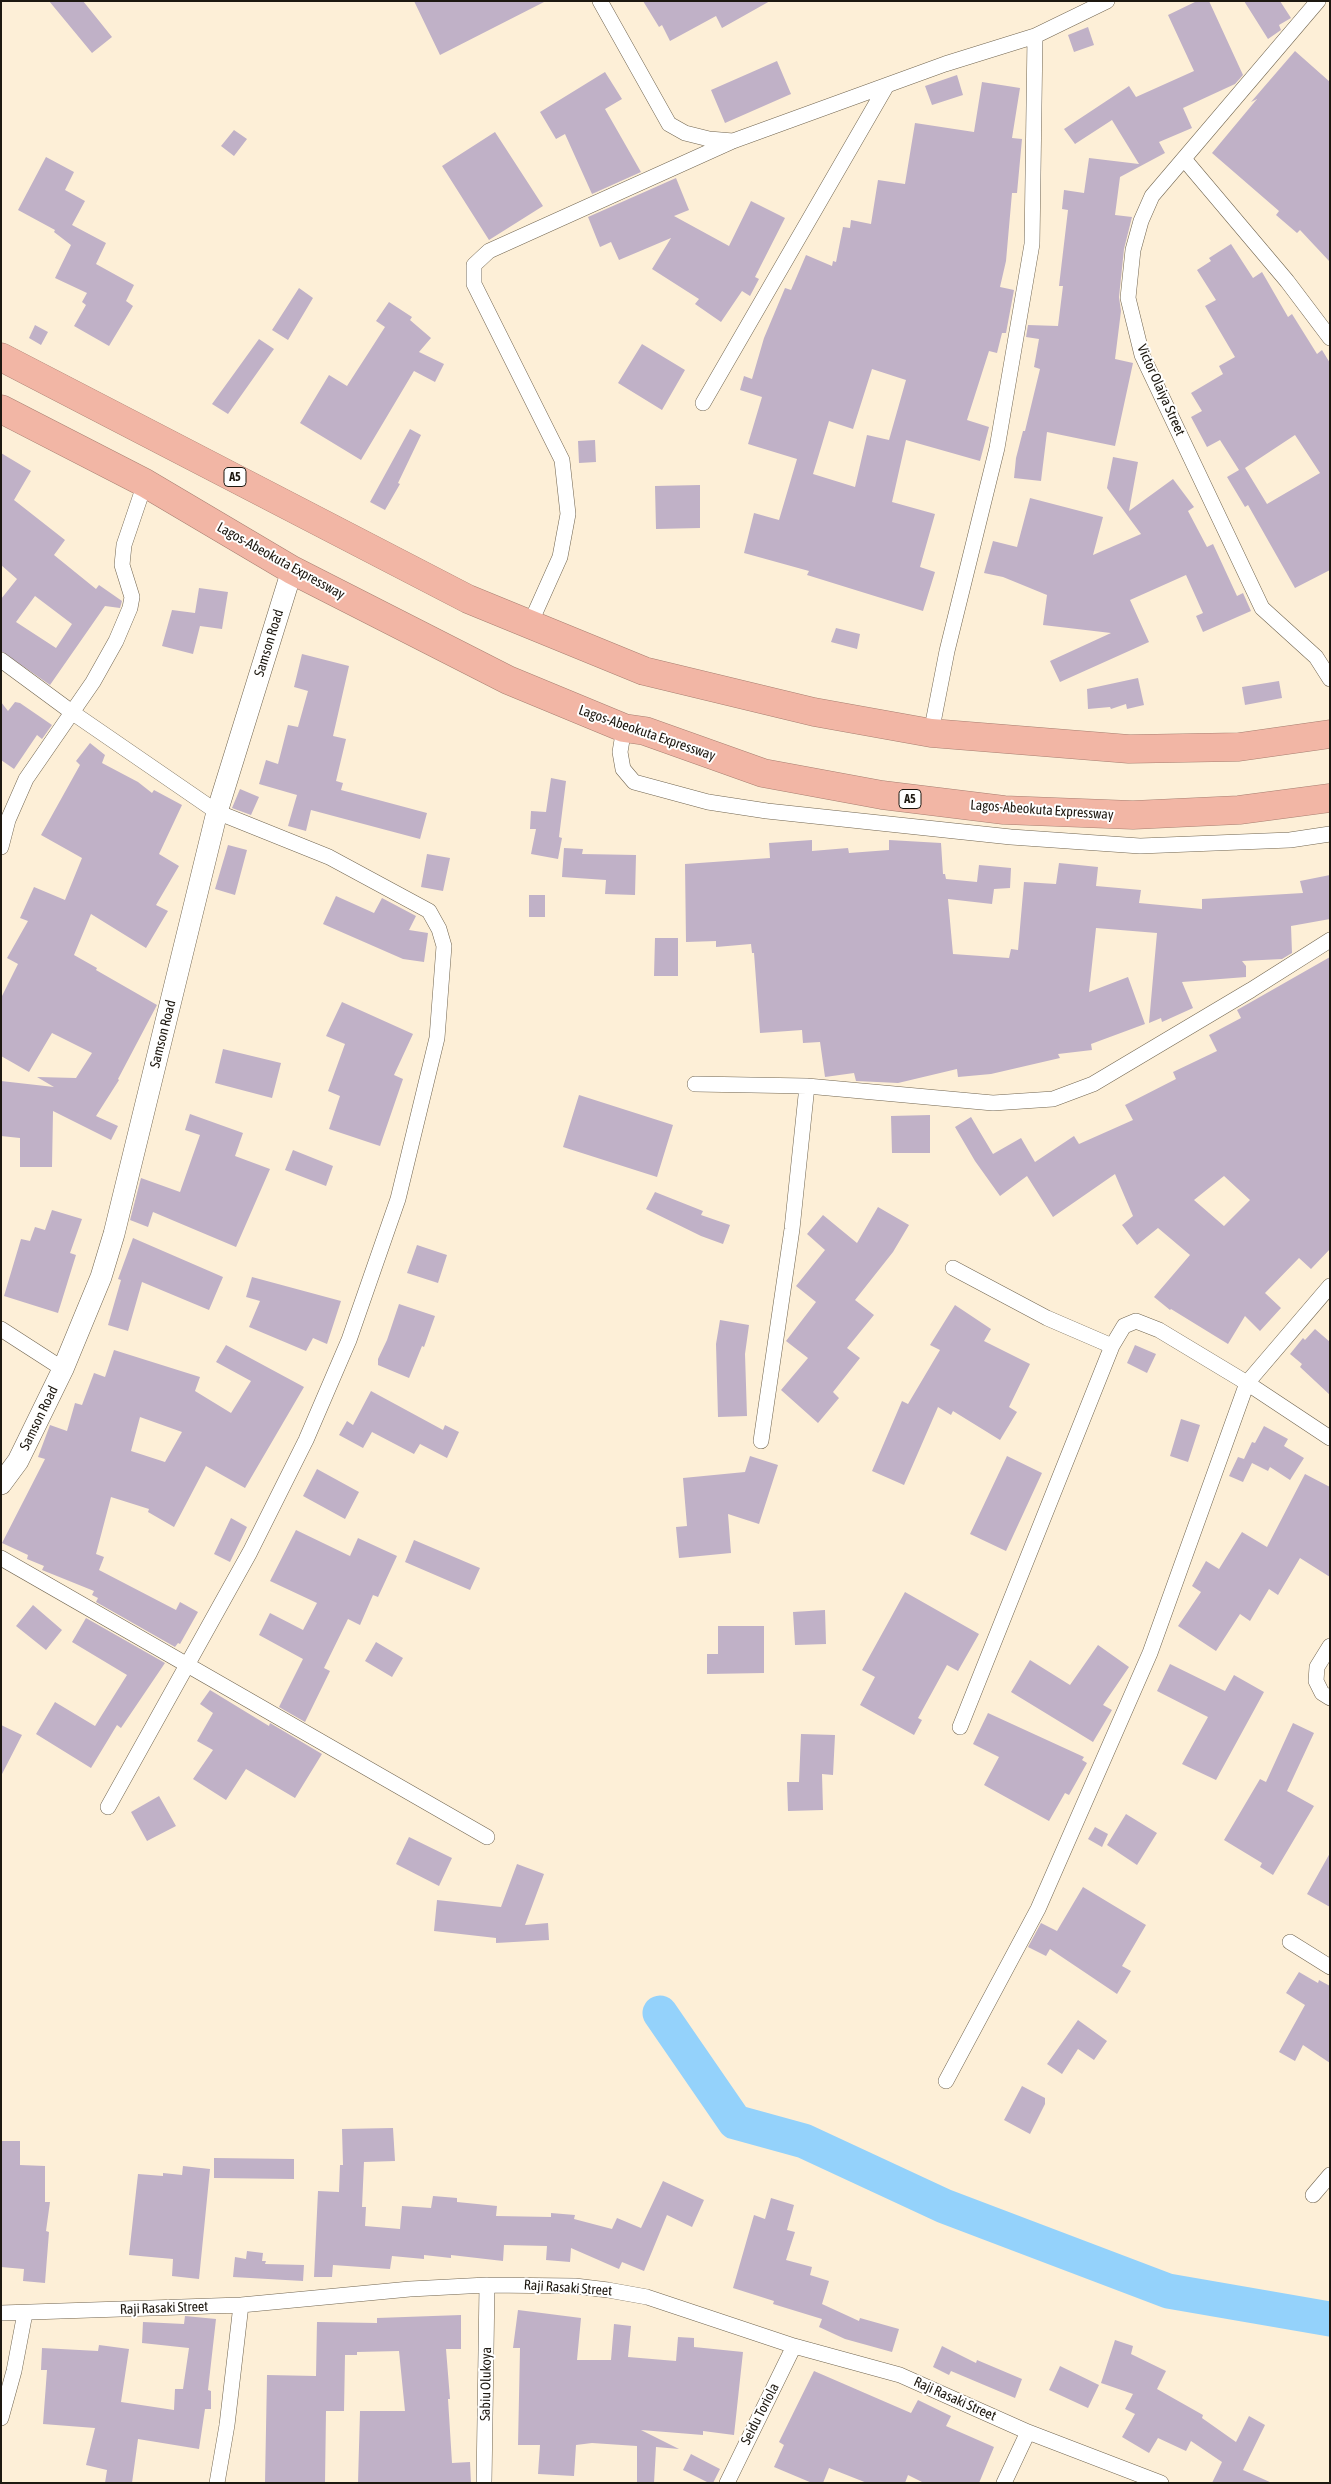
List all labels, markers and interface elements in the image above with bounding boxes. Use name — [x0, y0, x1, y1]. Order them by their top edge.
street label: Victor Olaiya Street — [1133, 342, 1189, 438]
road number: A5 — [224, 468, 246, 487]
street label: Lagos-Abeokuta Expressway — [214, 519, 348, 603]
street label: Samson Road — [251, 607, 287, 679]
street label: Lagos-Abeokuta Expressway — [576, 702, 718, 764]
road number: A5 — [899, 790, 921, 809]
street label: Lagos-Abeokuta Expressway — [970, 797, 1114, 823]
street label: Samson Road — [146, 998, 180, 1070]
street label: Samson Road — [16, 1383, 62, 1453]
street label: Raji Rasaki Street — [523, 2277, 613, 2299]
street label: Raji Rasaki Street — [120, 2298, 208, 2318]
street label: Sabiu Olukoya — [477, 2347, 495, 2421]
street label: Raji Rasaki Street — [911, 2373, 999, 2425]
street label: Seidu Toriola — [737, 2380, 783, 2448]

